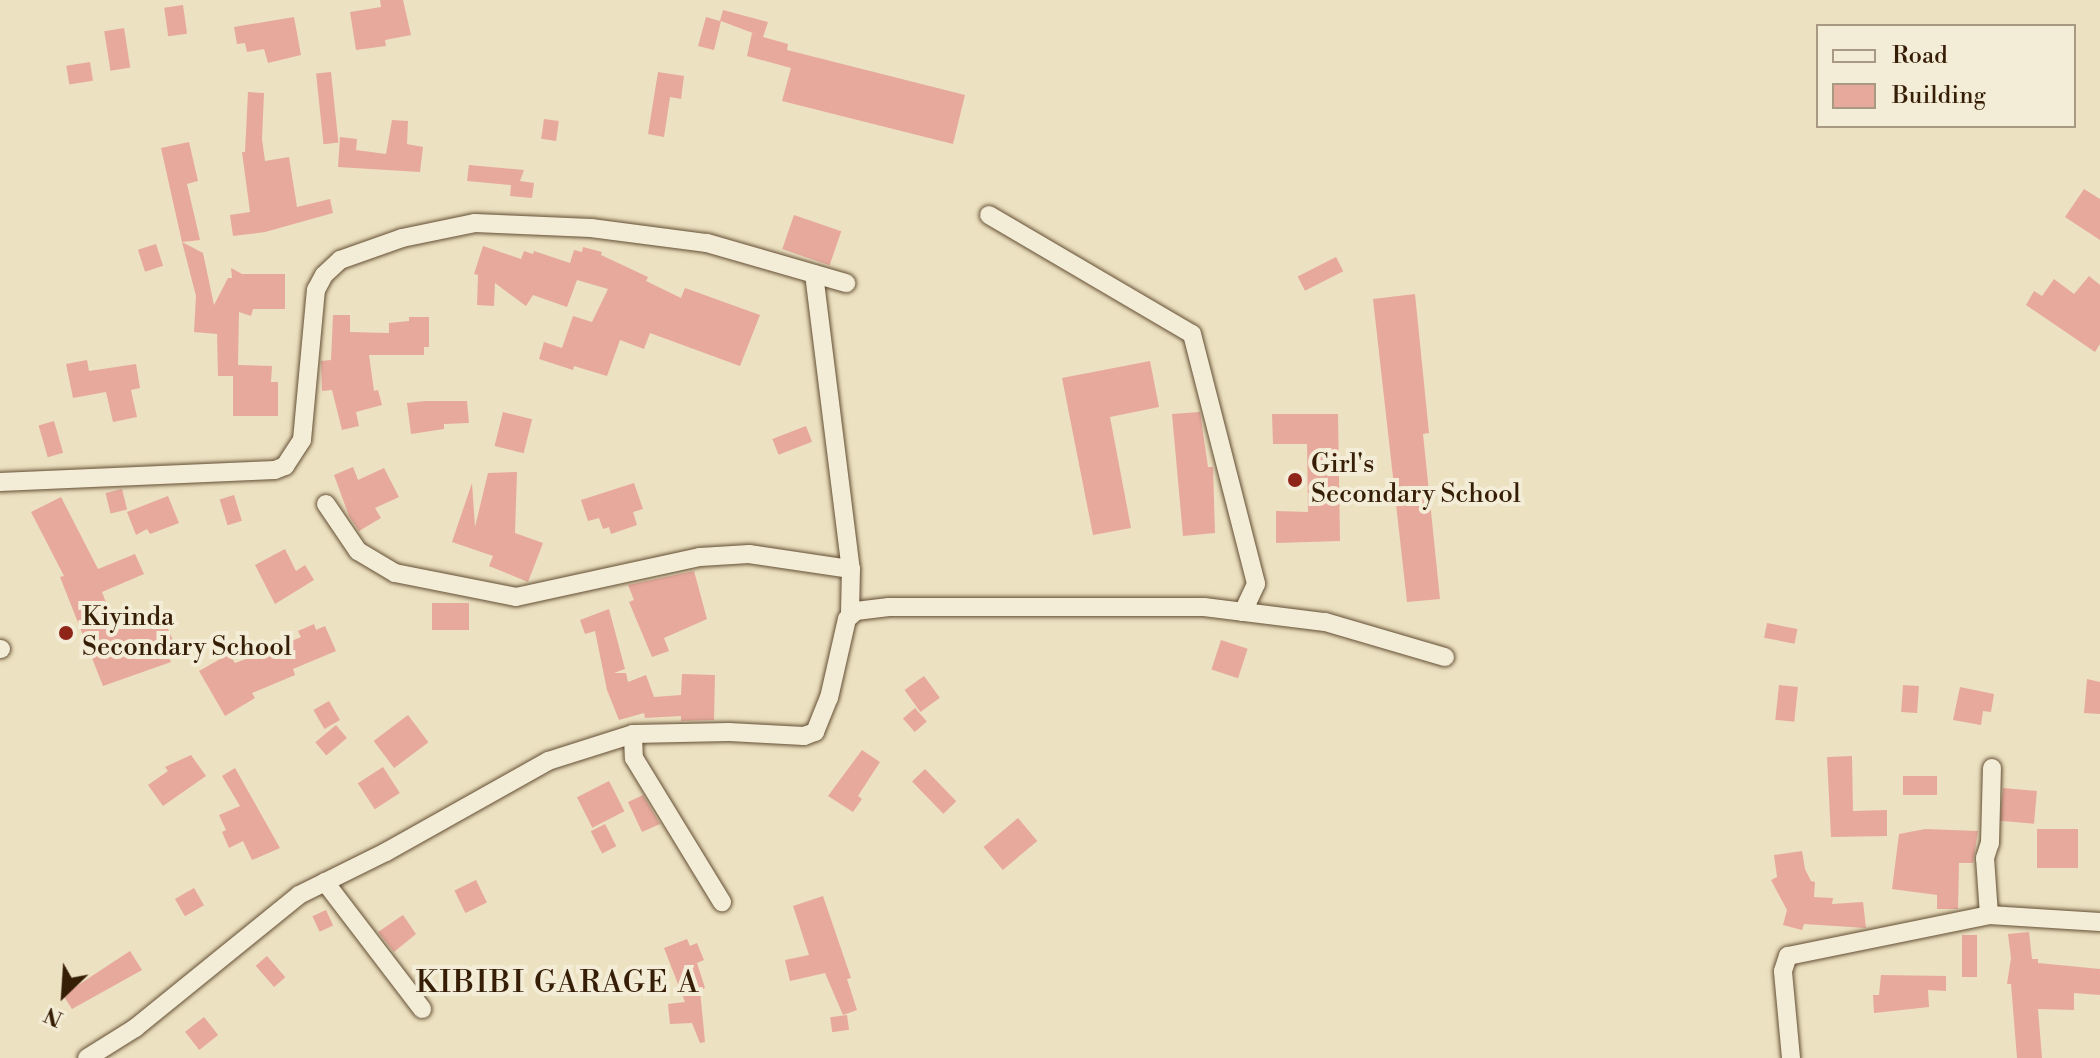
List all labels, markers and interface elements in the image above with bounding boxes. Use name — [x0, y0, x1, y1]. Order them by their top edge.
legend — [1816, 24, 2076, 128]
text: Road — [1892, 41, 1948, 71]
text: Building — [1892, 81, 1986, 111]
place label: Girl's Secondary School — [1311, 449, 1521, 510]
marker: Girl's Secondary School — [1286, 471, 1304, 489]
place label: Kiyinda Secondary School — [82, 602, 292, 664]
marker: Kiyinda Secondary School — [57, 624, 75, 642]
north arrow — [24, 954, 104, 1034]
district label: KIBIBI GARAGE A — [416, 965, 700, 1001]
text: N — [40, 1000, 67, 1032]

